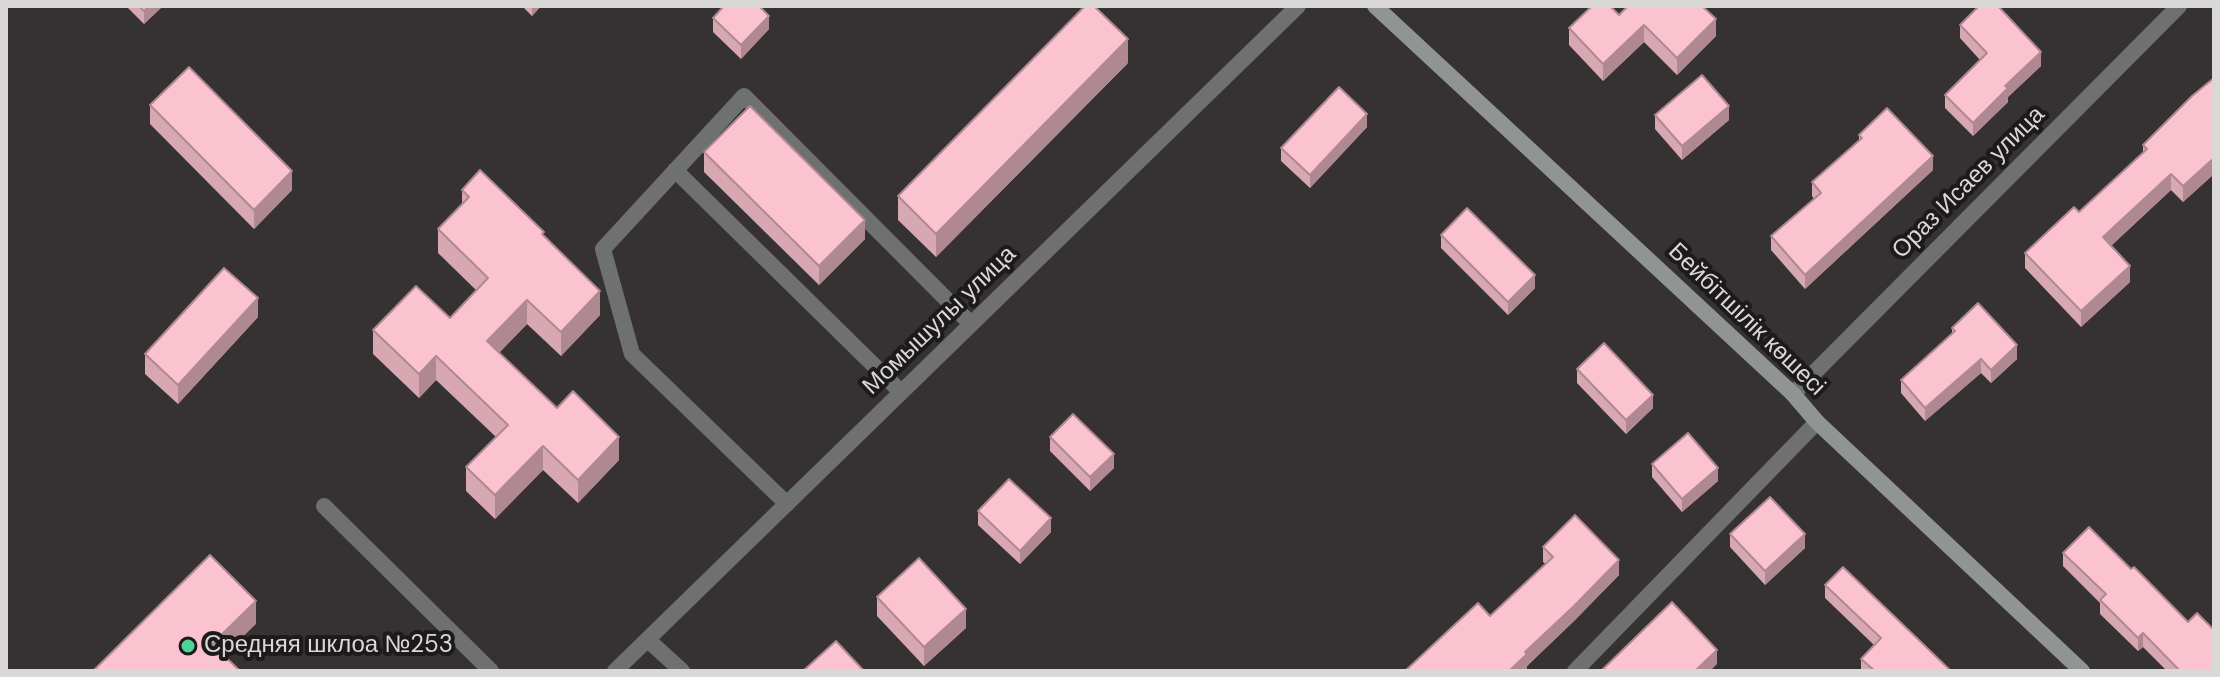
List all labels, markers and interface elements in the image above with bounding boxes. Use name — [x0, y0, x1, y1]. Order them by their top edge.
street label: Ораз Исаев улица — [1887, 101, 2051, 265]
street label: Бейбітшілік көшесі — [1661, 238, 1831, 402]
street label: Момышулы улица — [857, 241, 1023, 401]
place label: Средняя шклоа №253 — [204, 632, 453, 660]
marker: Средняя шклоа №253 — [179, 637, 197, 655]

